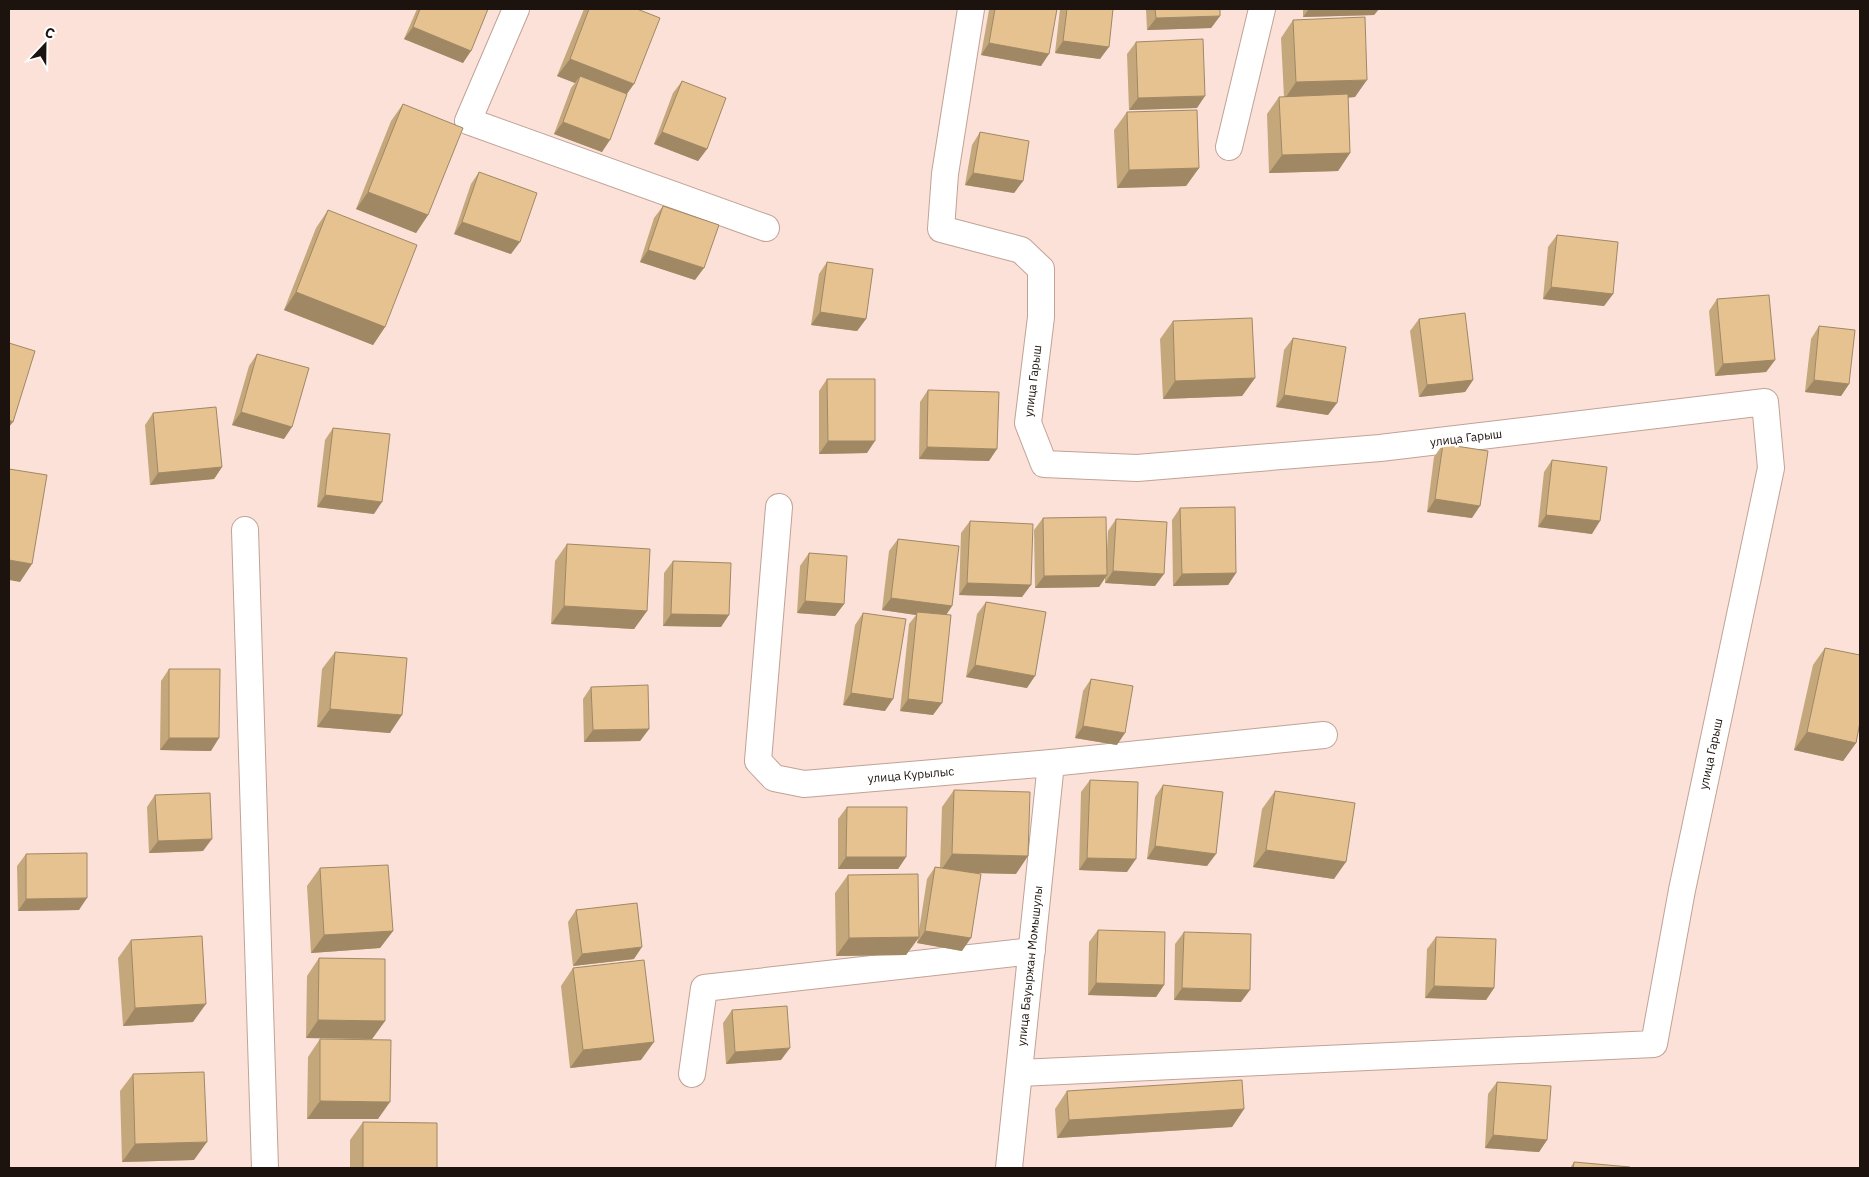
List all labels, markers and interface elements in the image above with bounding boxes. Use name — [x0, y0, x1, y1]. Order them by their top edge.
north arrow — [20, 20, 70, 70]
text: С — [42, 23, 57, 43]
street label: улица Гарыш — [1021, 344, 1044, 418]
street label: улица Гарыш — [1429, 426, 1503, 449]
street label: улица Гарыш — [1696, 717, 1725, 791]
street label: улица Курылыс — [867, 763, 955, 786]
street label: улица Бауыржан Момышулы — [1014, 885, 1045, 1047]

